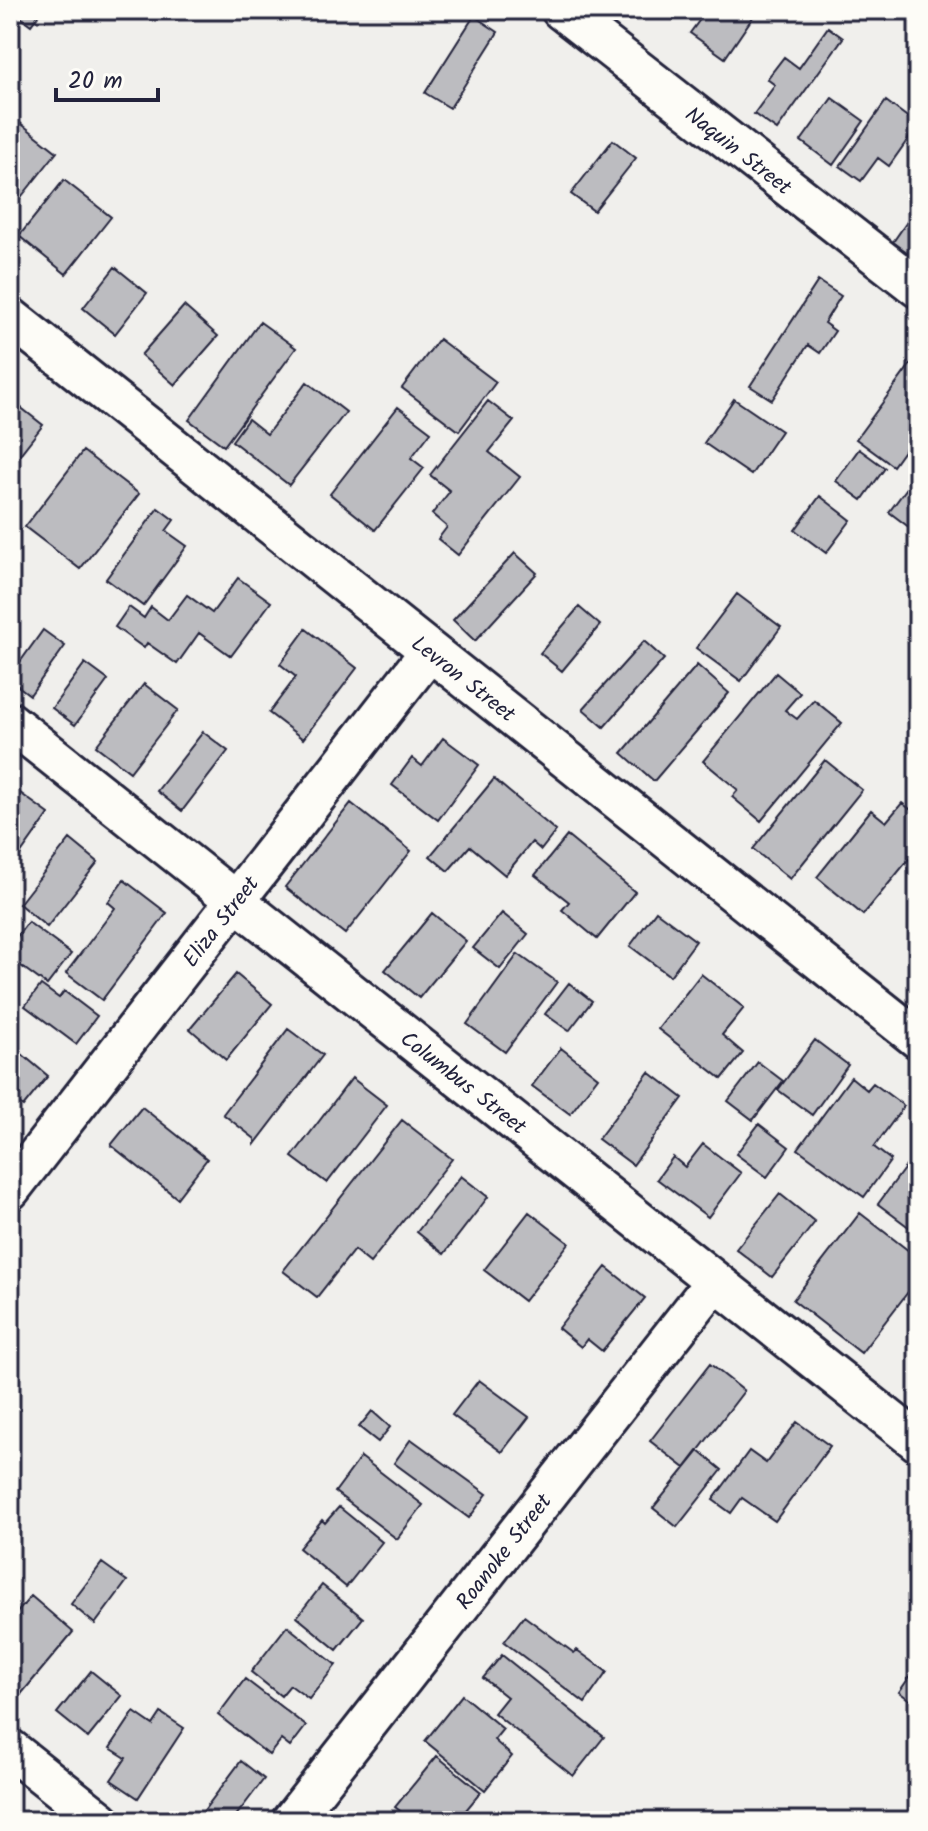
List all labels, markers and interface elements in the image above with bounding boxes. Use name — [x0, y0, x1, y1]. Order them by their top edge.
scale bar — [56, 52, 158, 102]
text: 20 m — [68, 62, 123, 101]
street label: Naquin Street — [676, 99, 799, 205]
street label: Levron Street — [403, 628, 523, 732]
street label: Eliza Street — [175, 869, 269, 976]
street label: Columbus Street — [392, 1023, 534, 1145]
street label: Roanoke Street — [448, 1486, 562, 1618]

